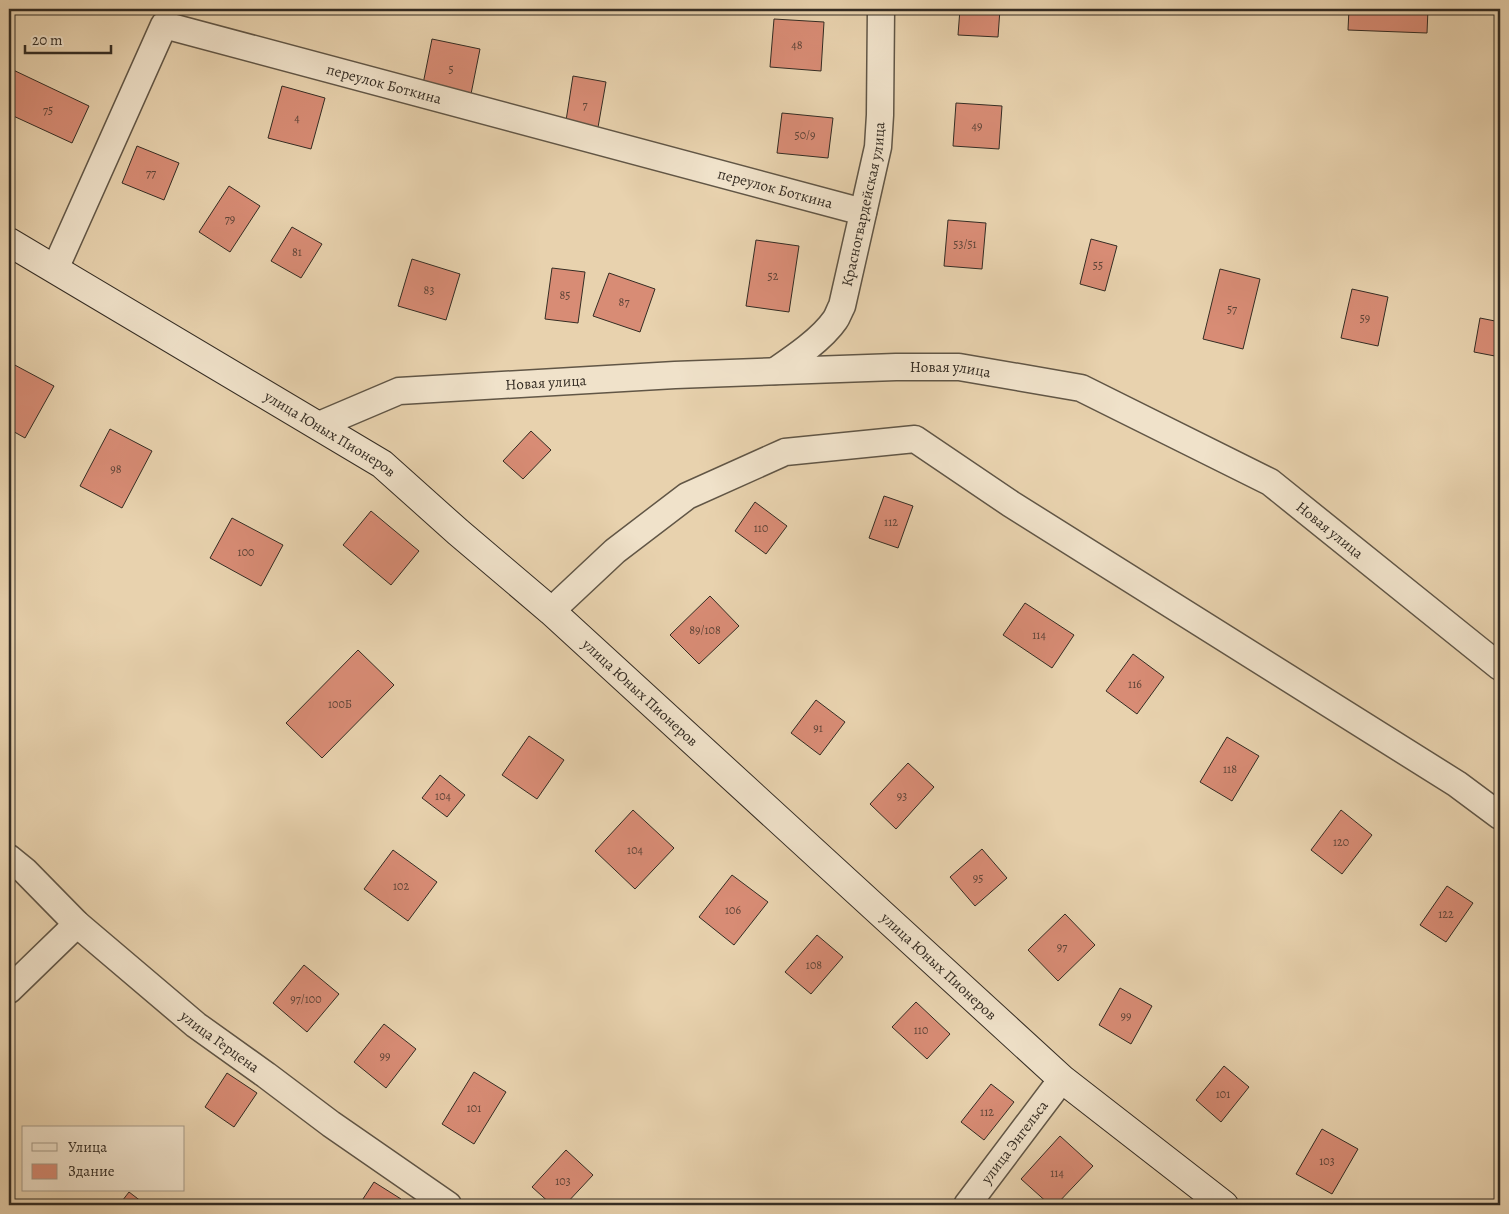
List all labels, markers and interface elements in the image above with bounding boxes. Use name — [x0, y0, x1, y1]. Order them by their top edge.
scale bar — [25, 22, 111, 54]
text: 20 m — [32, 30, 63, 50]
house number: 48 — [791, 37, 803, 53]
street label: переулок Боткина — [324, 59, 444, 109]
house number: 5 — [448, 61, 454, 77]
house number: 7 — [582, 97, 588, 113]
house number: 75 — [43, 102, 53, 118]
house number: 4 — [294, 110, 300, 126]
house number: 49 — [972, 118, 982, 134]
street label: Красногвардейская улица — [837, 121, 890, 288]
house number: 50/9 — [795, 127, 815, 143]
street label: переулок Боткина — [716, 164, 835, 213]
house number: 77 — [146, 165, 157, 181]
house number: 79 — [225, 211, 235, 227]
house number: 53/51 — [953, 236, 977, 252]
house number: 81 — [292, 244, 302, 260]
house number: 55 — [1093, 257, 1103, 273]
house number: 52 — [768, 268, 779, 284]
house number: 83 — [424, 282, 434, 298]
house number: 85 — [560, 287, 570, 303]
house number: 87 — [619, 294, 630, 310]
house number: 57 — [1227, 301, 1238, 317]
house number: 59 — [1360, 310, 1370, 326]
street label: Новая улица — [910, 357, 992, 382]
street label: Новая улица — [505, 370, 587, 395]
street label: улица Юных Пионеров — [260, 386, 400, 482]
house number: 98 — [110, 461, 122, 477]
street label: Новая улица — [1292, 497, 1368, 563]
house number: 112 — [884, 514, 898, 530]
house number: 110 — [754, 520, 768, 536]
house number: 100 — [238, 544, 254, 560]
house number: 89/108 — [689, 622, 721, 638]
house number: 114 — [1032, 627, 1046, 643]
street label: улица Юных Пионеров — [577, 634, 702, 751]
house number: 116 — [1128, 676, 1142, 692]
house number: 100Б — [328, 696, 352, 712]
house number: 91 — [813, 720, 823, 736]
house number: 118 — [1223, 761, 1237, 777]
house number: 104 — [435, 788, 452, 804]
house number: 93 — [897, 788, 907, 804]
house number: 120 — [1333, 834, 1349, 850]
house number: 104 — [627, 842, 644, 858]
house number: 95 — [973, 870, 983, 886]
house number: 102 — [393, 878, 409, 894]
house number: 106 — [725, 902, 741, 918]
house number: 122 — [1438, 906, 1454, 922]
street label: улица Юных Пионеров — [876, 907, 1001, 1024]
house number: 97 — [1057, 939, 1068, 955]
house number: 108 — [806, 957, 822, 973]
house number: 97/100 — [290, 991, 322, 1007]
street label: улица Герцена — [175, 1005, 263, 1077]
house number: 99 — [1121, 1008, 1131, 1024]
house number: 110 — [914, 1022, 928, 1038]
house number: 99 — [380, 1048, 390, 1064]
house number: 101 — [1216, 1086, 1230, 1102]
street label: улица Энгельса — [976, 1096, 1053, 1189]
house number: 101 — [467, 1100, 481, 1116]
house number: 112 — [980, 1104, 994, 1120]
legend — [22, 1126, 185, 1192]
text: Улица — [68, 1137, 107, 1157]
house number: 103 — [1319, 1153, 1335, 1169]
text: Здание — [68, 1161, 115, 1181]
house number: 114 — [1050, 1165, 1064, 1181]
house number: 103 — [555, 1173, 571, 1189]

